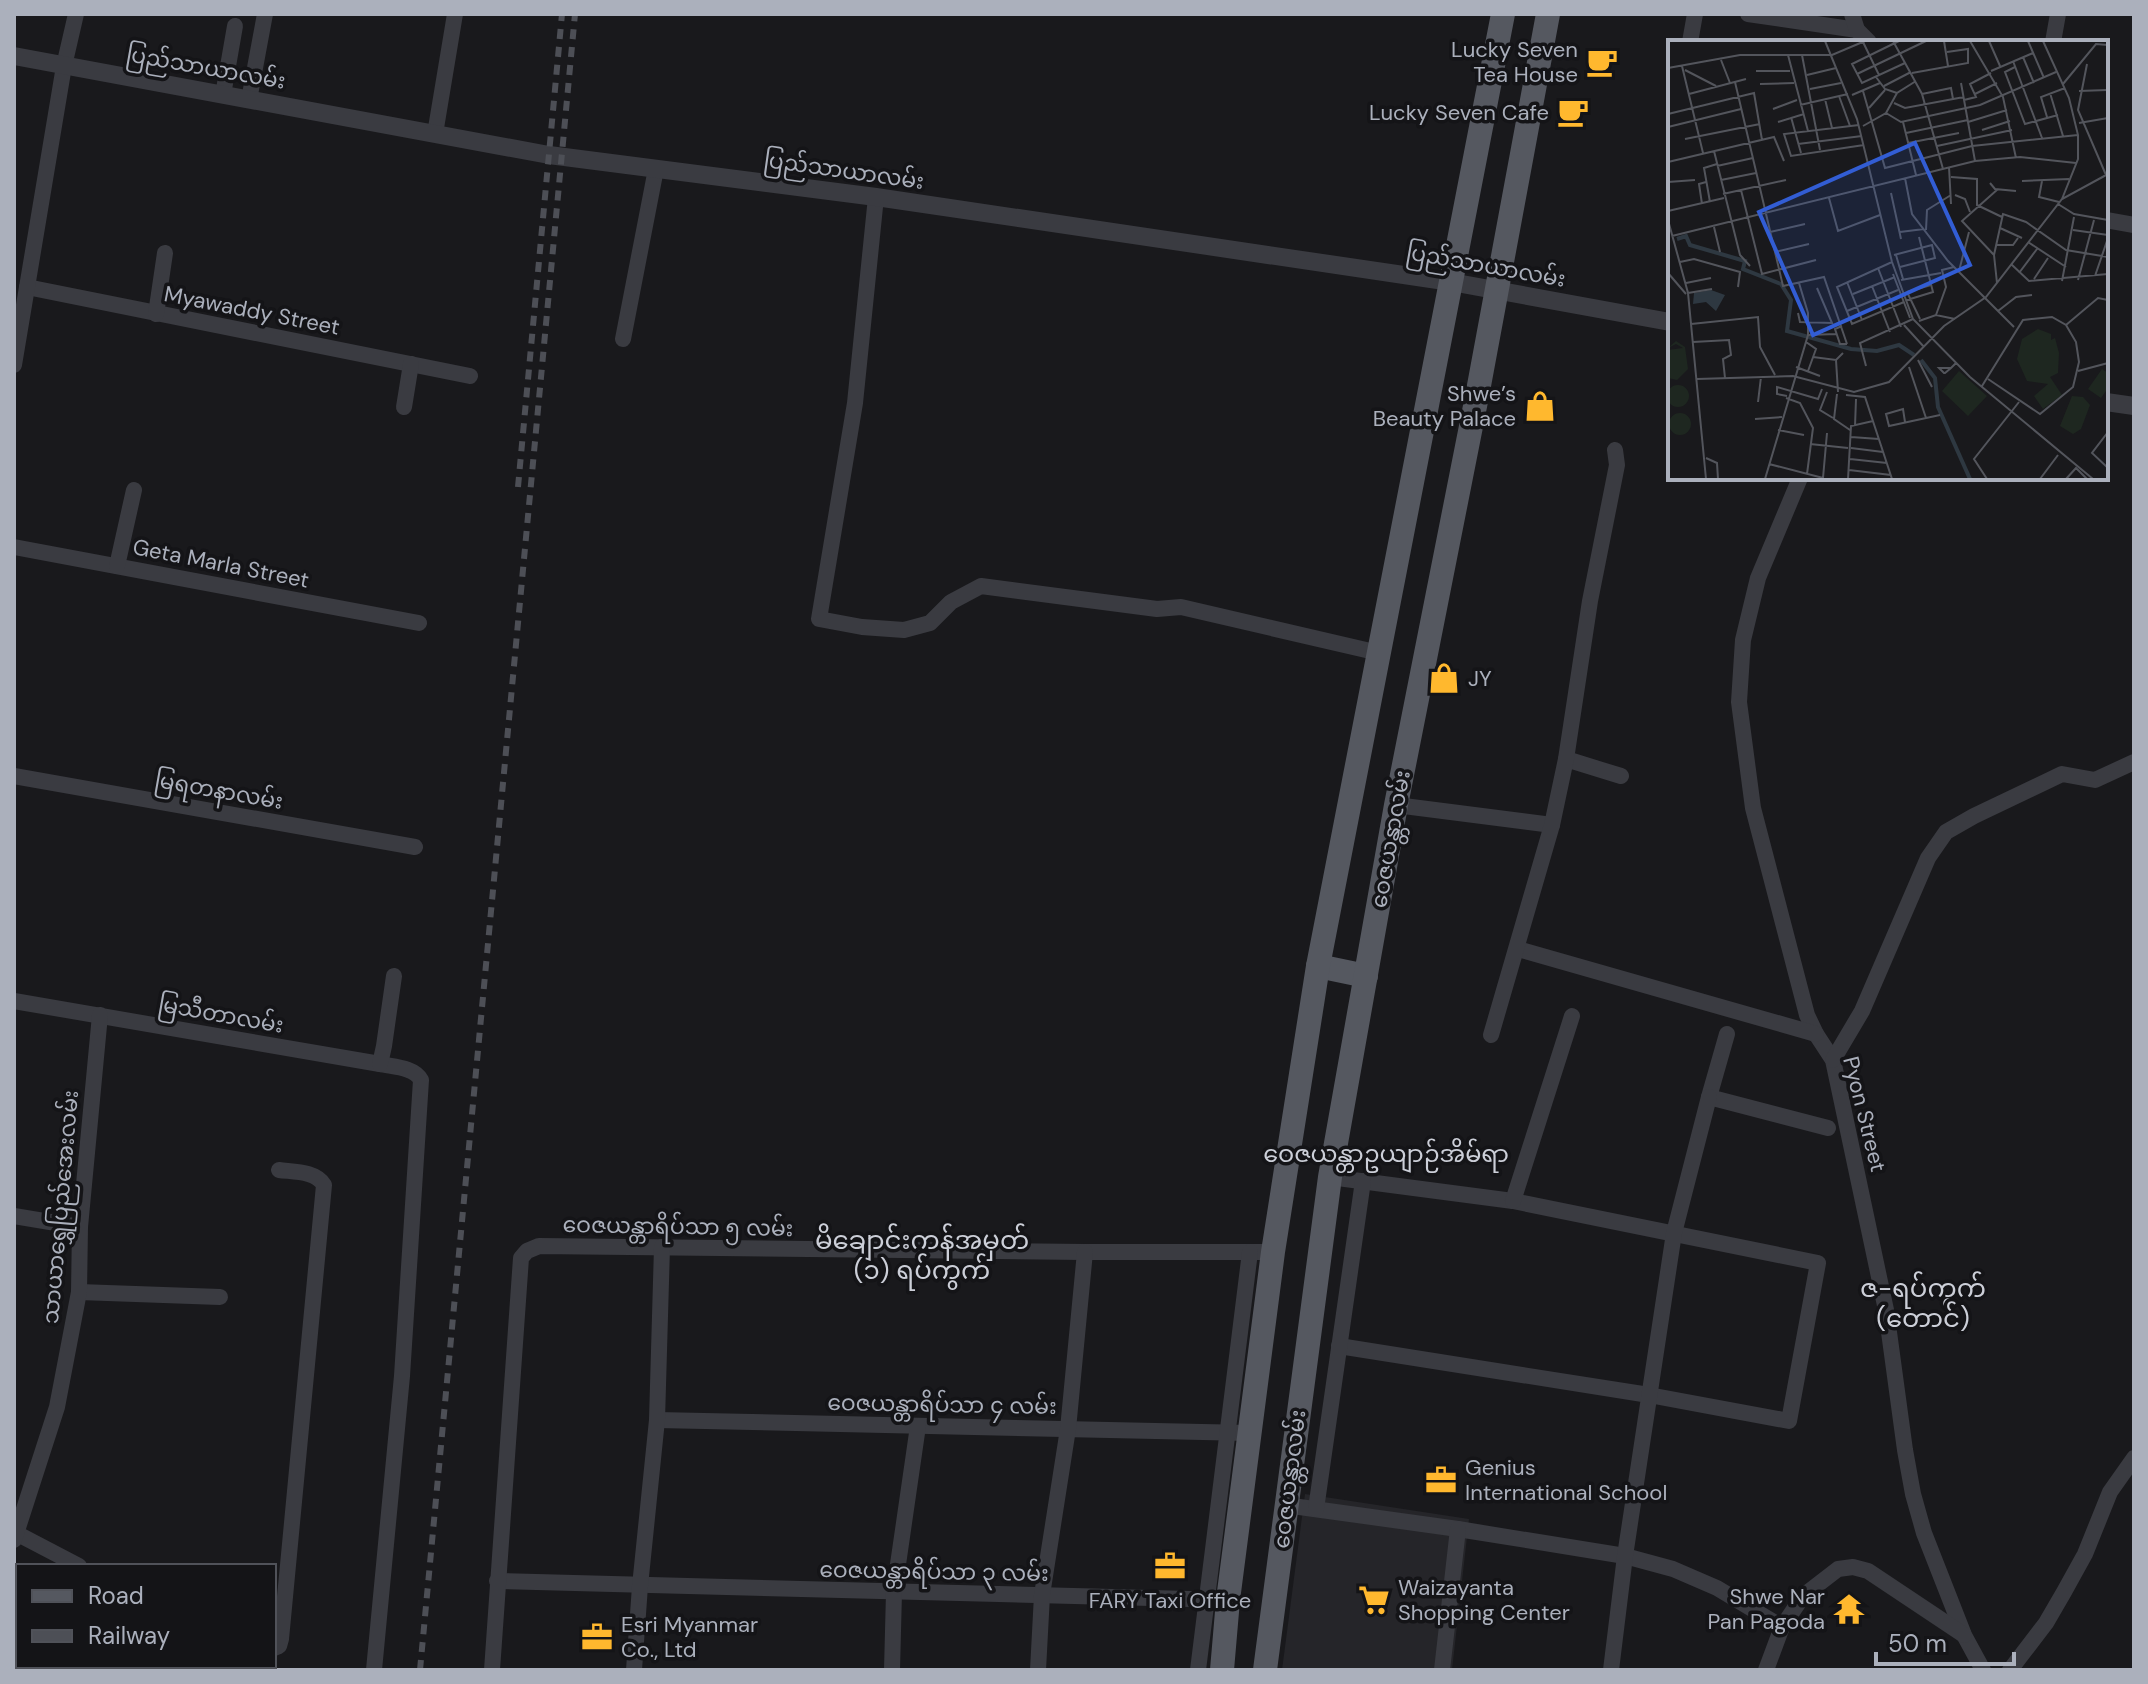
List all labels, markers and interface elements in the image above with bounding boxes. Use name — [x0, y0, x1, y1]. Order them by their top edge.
place label: Lucky Seven Tea House — [1451, 35, 1578, 89]
street label: ပြည်သာယာလမ်း — [124, 38, 288, 99]
inset map — [1668, 40, 2108, 480]
cafe icon: Lucky Seven Tea House — [1585, 45, 1619, 79]
cafe icon: Lucky Seven Cafe — [1556, 95, 1590, 129]
place label: Lucky Seven Cafe — [1369, 98, 1549, 127]
street label: ပြည်သာယာလမ်း — [762, 144, 926, 199]
street label: ပြည်သာယာလမ်း — [1404, 236, 1568, 297]
street label: Myawaddy Street — [162, 279, 342, 342]
place label: Shwe’s Beauty Palace — [1373, 379, 1516, 433]
shop icon: Shwe’s Beauty Palace — [1523, 389, 1557, 423]
street label: Geta Marla Street — [130, 532, 311, 595]
shop icon: JY — [1427, 661, 1461, 695]
place label: JY — [1468, 664, 1492, 693]
street label: မြရတနာလမ်း — [152, 764, 285, 819]
street label: ဝေဇယန္တာလမ်း — [1363, 768, 1420, 911]
street label: မြသီတာလမ်း — [155, 988, 286, 1043]
street label: Pyon Street — [1836, 1053, 1893, 1175]
street label: သာယာရွှေပြည်အေးလမ်း — [35, 1089, 88, 1325]
district label: ဝေဇယန္တာဥယျာဉ်အိမ်ရာ — [1263, 1138, 1509, 1173]
street label: ဝေဇယန္တာရိပ်သာ ၅ လမ်း — [562, 1209, 794, 1246]
district label: မိချောင်းကန်အမှတ် (၁) ရပ်ကွက် — [815, 1223, 1029, 1291]
district label: ဇ-ရပ်ကွက် (တောင်) — [1860, 1271, 1986, 1335]
street label: ဝေဇယန္တာရိပ်သာ ၄ လမ်း — [827, 1387, 1057, 1424]
street label: ဝေဇယန္တာလမ်း — [1266, 1408, 1315, 1550]
place label: Genius International School — [1465, 1453, 1667, 1507]
office icon: Genius International School — [1424, 1463, 1458, 1497]
office icon: FARY Taxi Office — [1153, 1549, 1187, 1583]
street label: ဝေဇယန္တာရိပ်သာ ၃ လမ်း — [819, 1554, 1049, 1591]
legend — [16, 1564, 276, 1668]
place label: Waizayanta Shopping Center — [1398, 1573, 1570, 1627]
text: Road — [88, 1580, 144, 1611]
place label: Shwe Nar Pan Pagoda — [1707, 1582, 1825, 1636]
supermarket icon: Waizayanta Shopping Center — [1357, 1583, 1391, 1617]
place label: FARY Taxi Office — [1089, 1586, 1251, 1615]
temple icon: Shwe Nar Pan Pagoda — [1832, 1592, 1866, 1626]
place label: Esri Myanmar Co., Ltd — [621, 1610, 758, 1664]
scale bar — [1876, 1616, 2014, 1666]
text: Railway — [88, 1620, 170, 1651]
office icon: Esri Myanmar Co., Ltd — [580, 1620, 614, 1654]
text: 50 m — [1888, 1628, 1947, 1659]

